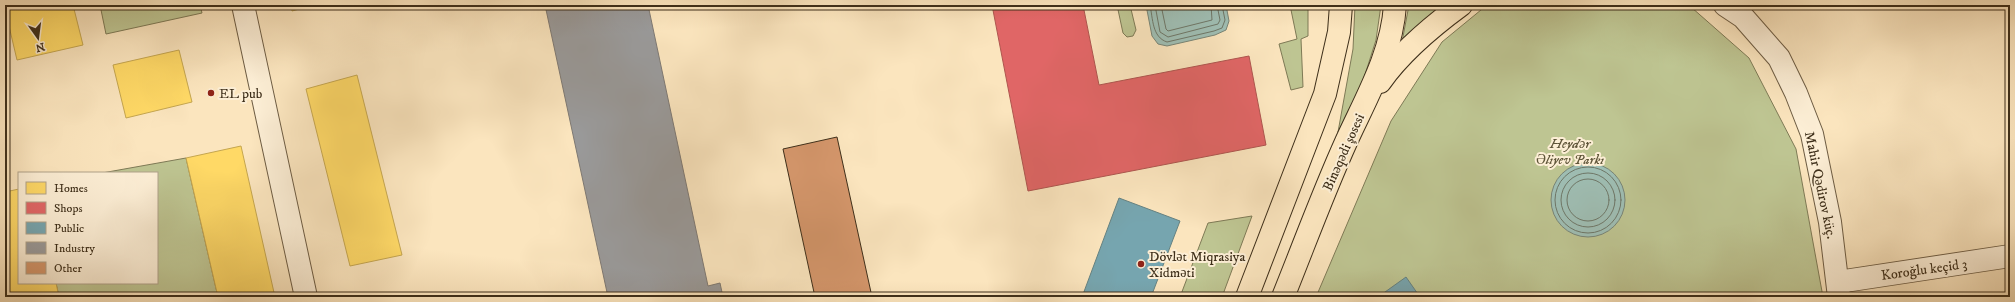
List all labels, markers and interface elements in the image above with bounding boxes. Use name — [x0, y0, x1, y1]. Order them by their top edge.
north arrow — [18, 18, 58, 58]
text: N — [34, 39, 46, 55]
place label: EL pub — [219, 85, 263, 103]
marker: EL pub — [206, 88, 216, 98]
street label: Binəqədi şosesi — [1319, 111, 1369, 194]
street label: Mahir Qədirov küç. — [1800, 130, 1840, 241]
park label: Heydər Əliyev Parkı — [1536, 135, 1604, 169]
legend — [18, 172, 158, 284]
text: Homes — [54, 181, 88, 196]
text: Shops — [54, 201, 82, 216]
text: Public — [54, 221, 84, 236]
text: Industry — [54, 241, 95, 256]
place label: Dövlət Miqrasiya Xidməti — [1149, 248, 1245, 282]
street label: Koroğlu keçid 3 — [1880, 255, 1968, 285]
marker: Dövlət Miqrasiya Xidməti — [1136, 259, 1146, 269]
text: Other — [54, 261, 83, 276]

